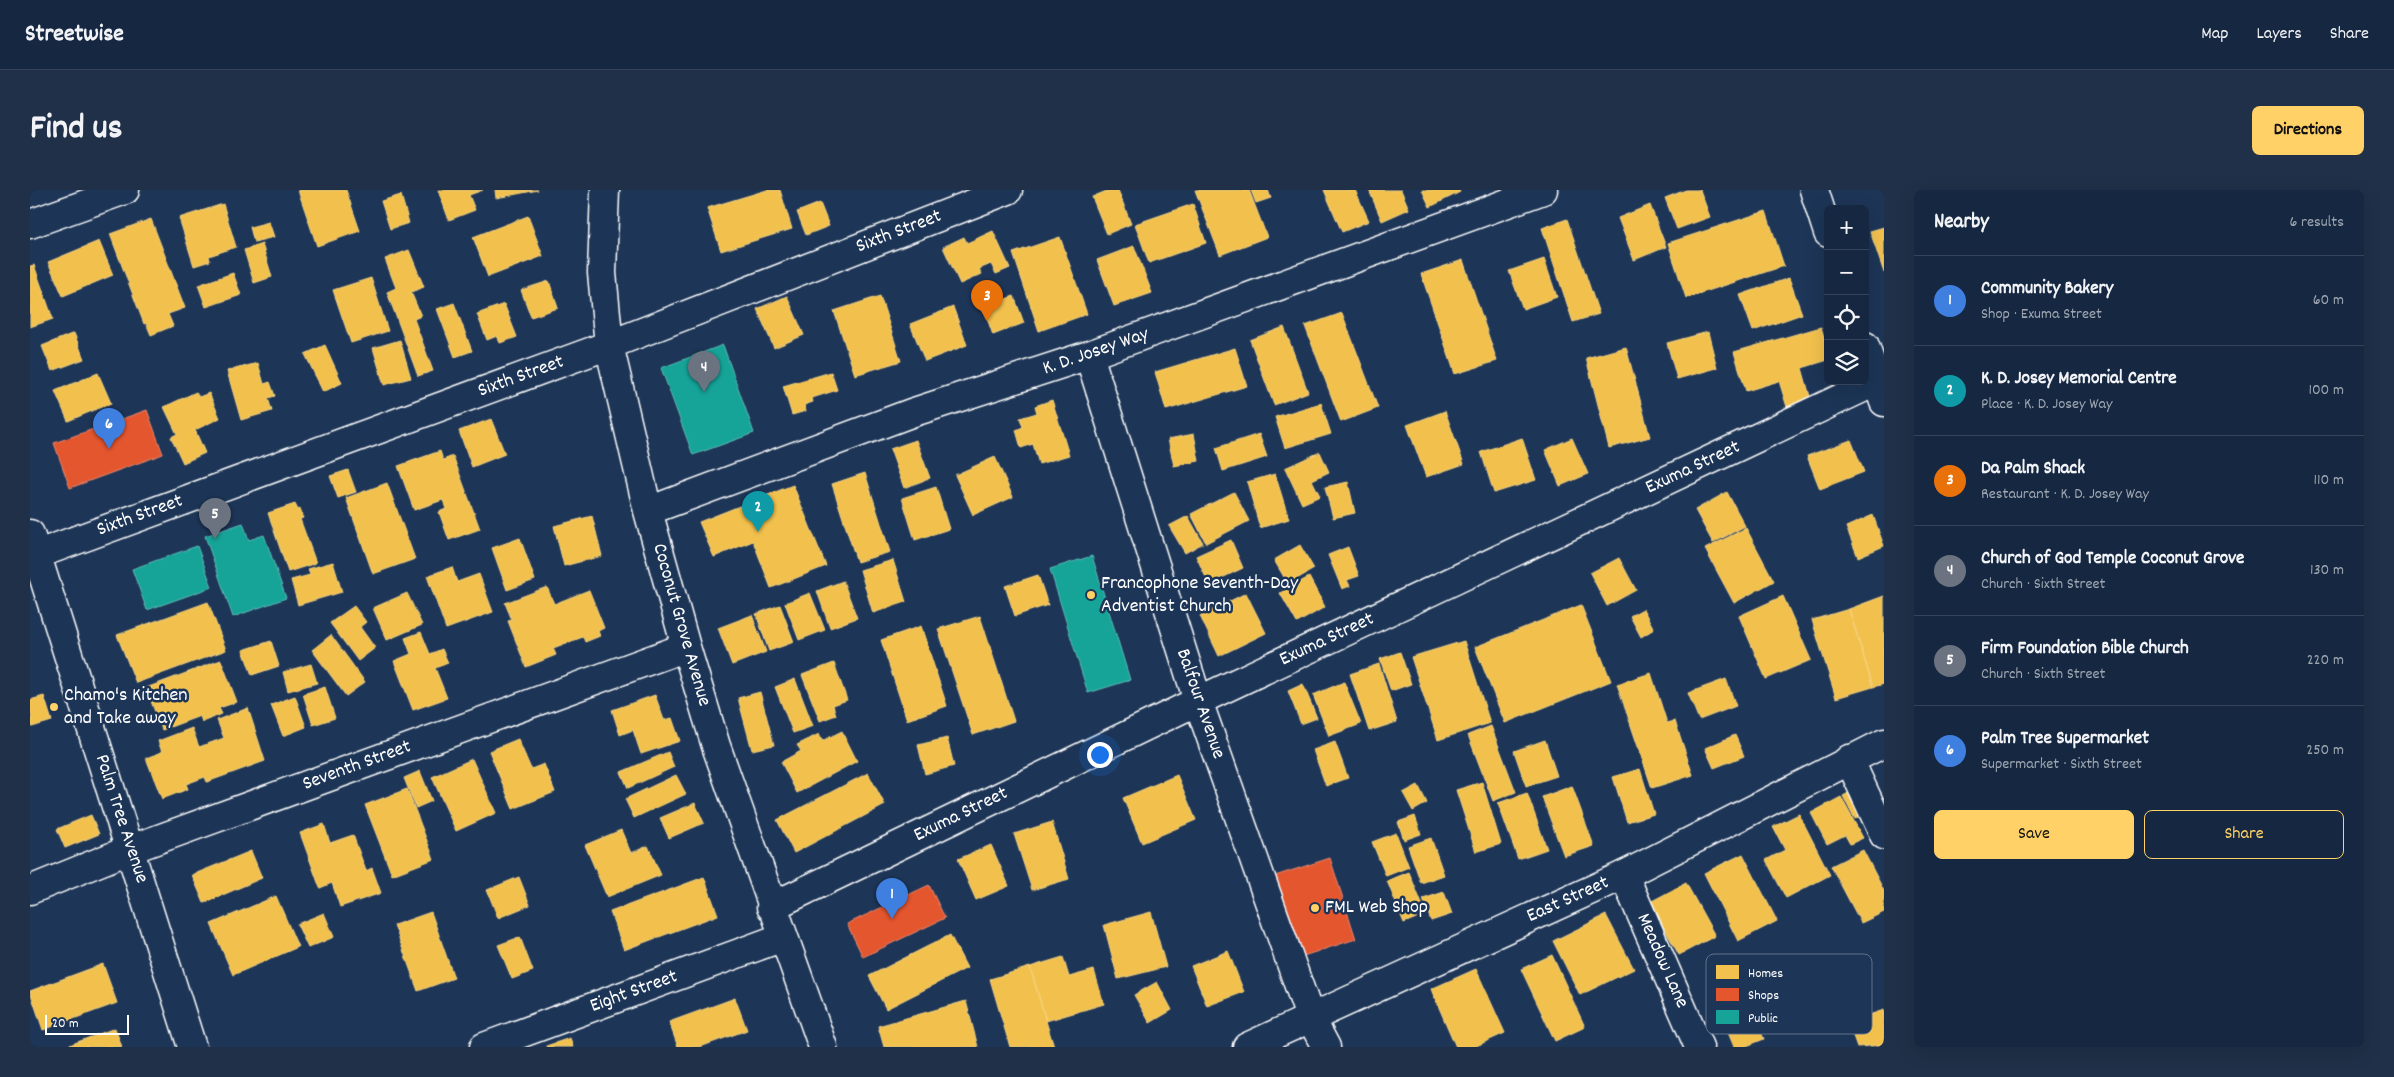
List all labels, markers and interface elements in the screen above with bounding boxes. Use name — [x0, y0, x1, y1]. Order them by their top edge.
text: Streetwise — [25, 18, 124, 52]
text: Map — [2201, 22, 2228, 47]
text: Layers — [2256, 22, 2302, 47]
text: Share — [2330, 22, 2369, 47]
text: Find us — [30, 105, 122, 155]
button: Directions — [2252, 106, 2364, 155]
street label: Sixth Street — [852, 203, 946, 261]
map controls — [1824, 205, 1869, 385]
button: + — [1824, 205, 1869, 250]
text: Nearby — [1934, 208, 1989, 238]
text: 6 results — [2289, 211, 2344, 234]
button: − — [1824, 250, 1869, 295]
text: Community Bakery — [1981, 276, 2113, 303]
pin: 3 — [971, 280, 1003, 321]
text: 1 — [1948, 289, 1952, 312]
text: 60 m — [2313, 289, 2344, 312]
button: locate — [1824, 295, 1869, 340]
text: Shop · Exuma Street — [1981, 303, 2102, 326]
street label: K. D. Josey Way — [1039, 320, 1154, 383]
button: layers — [1824, 340, 1869, 385]
street label: Sixth Street — [474, 349, 568, 405]
pin: 4 — [688, 351, 720, 392]
text: K. D. Josey Memorial Centre — [1981, 366, 2177, 393]
text: 2 — [1947, 379, 1954, 402]
text: 100 m — [2308, 379, 2344, 402]
text: Place · K. D. Josey Way — [1981, 393, 2112, 416]
pin: 6 — [93, 408, 125, 449]
street label: Exuma Street — [1641, 434, 1745, 502]
text: Da Palm Shack — [1981, 456, 2085, 483]
text: 3 — [1946, 469, 1954, 492]
text: 110 m — [2314, 469, 2344, 492]
text: Restaurant · K. D. Josey Way — [1981, 483, 2149, 506]
street label: Sixth Street — [93, 488, 187, 544]
pin: 2 — [742, 491, 774, 532]
pin: 5 — [199, 498, 231, 539]
street label: Coconut Grove Avenue — [644, 540, 718, 710]
text: Church of God Temple Coconut Grove — [1981, 546, 2244, 573]
text: 4 — [1947, 559, 1953, 582]
text: 130 m — [2310, 559, 2344, 582]
place label: Francophone Seventh-Day Adventist Church — [1101, 570, 1299, 621]
text: Church · Sixth Street — [1981, 573, 2106, 596]
marker: Francophone Seventh-Day Adventist Church — [1085, 589, 1097, 601]
street label: Exuma Street — [1275, 606, 1379, 674]
text: Firm Foundation Bible Church — [1981, 636, 2189, 663]
street label: Balfour Avenue — [1168, 645, 1232, 763]
text: 5 — [1946, 649, 1954, 672]
text: 220 m — [2307, 649, 2344, 672]
text: Church · Sixth Street — [1981, 663, 2106, 686]
place label: Chamo's Kitchen and Take away — [64, 682, 188, 733]
marker: Chamo's Kitchen and Take away — [48, 701, 60, 713]
text: Palm Tree Supermarket — [1981, 726, 2149, 753]
street label: Seventh Street — [299, 733, 415, 799]
text: 6 — [1946, 739, 1954, 762]
text: 250 m — [2306, 739, 2344, 762]
your location — [1087, 742, 1113, 768]
street label: Palm Tree Avenue — [87, 751, 155, 887]
text: Supermarket · Sixth Street — [1981, 753, 2142, 776]
street label: Exuma Street — [909, 780, 1013, 850]
button: Save — [1934, 810, 2134, 859]
button: Share — [2144, 810, 2344, 859]
street label: East Street — [1522, 869, 1614, 931]
pin: 1 — [876, 878, 908, 919]
place label: FML Web Shop — [1325, 894, 1428, 922]
marker: FML Web Shop — [1309, 902, 1321, 914]
street label: Meadow Lane — [1629, 909, 1695, 1013]
legend — [1706, 954, 1872, 1034]
street label: Eight Street — [586, 963, 682, 1021]
text: Homes — [1748, 964, 1783, 984]
text: Shops — [1748, 986, 1779, 1006]
text: Public — [1748, 1009, 1778, 1029]
scale bar — [45, 1012, 129, 1035]
text: 20 m — [52, 1014, 79, 1034]

